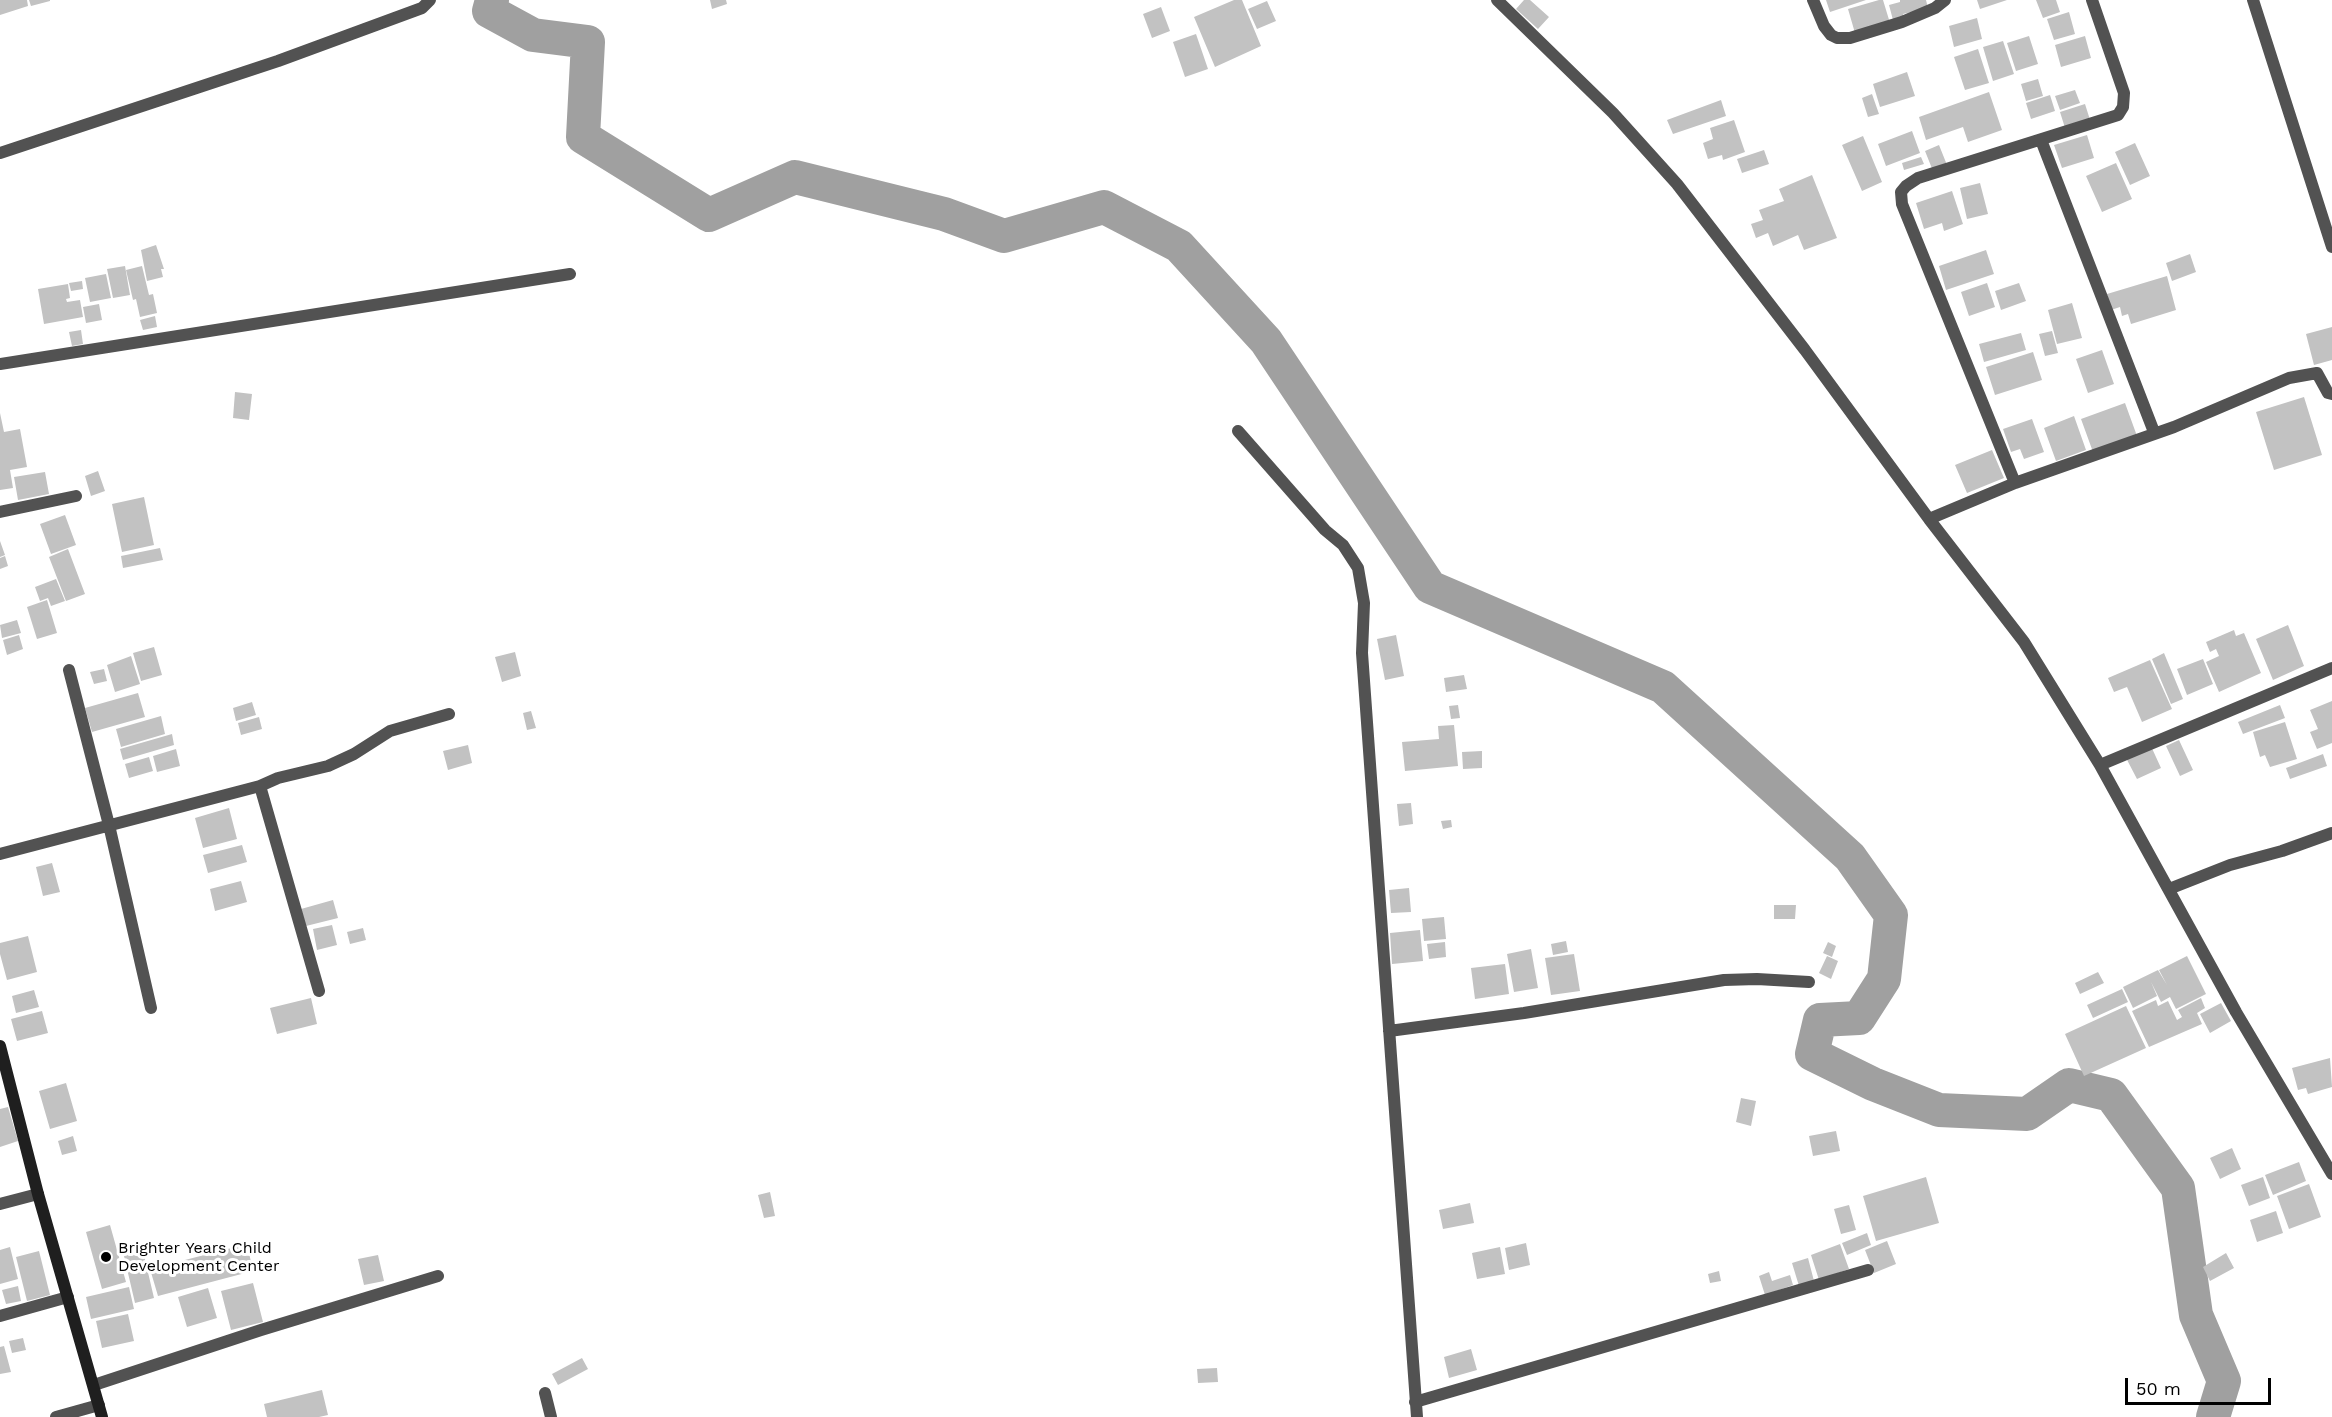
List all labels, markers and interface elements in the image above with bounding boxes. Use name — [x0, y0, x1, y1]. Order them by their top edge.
place label: Brighter Years Child Development Center — [118, 1238, 280, 1276]
marker: Brighter Years Child Development Center — [99, 1250, 113, 1264]
scale bar — [2128, 1366, 2274, 1404]
text: 50 m — [2136, 1378, 2181, 1399]

